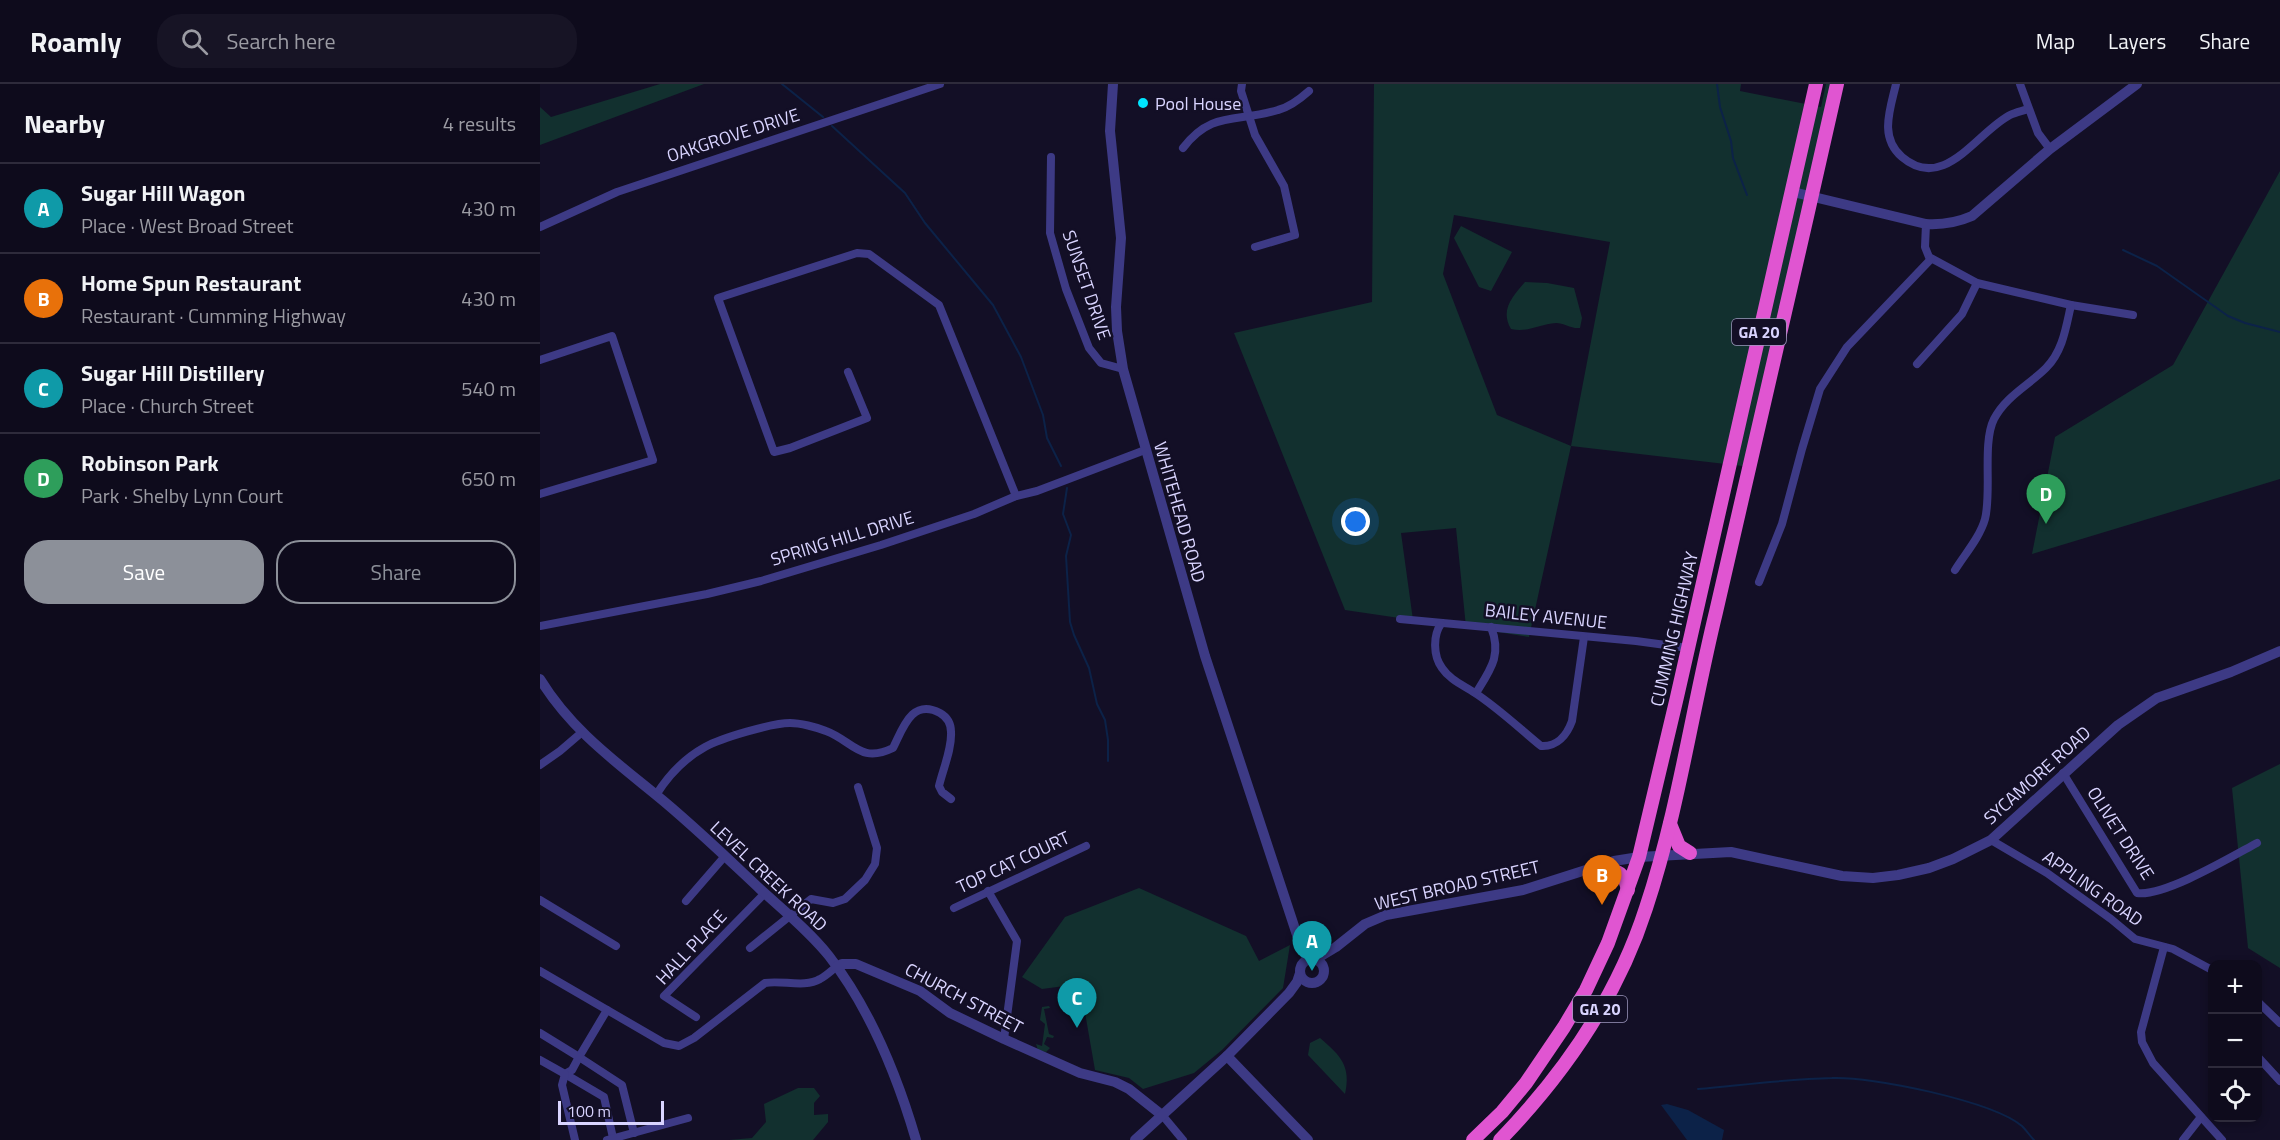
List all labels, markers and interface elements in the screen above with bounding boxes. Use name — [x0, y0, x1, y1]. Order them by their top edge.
search box — [157, 14, 577, 68]
text: Roamly — [30, 20, 121, 63]
text: Search here — [226, 24, 336, 58]
icon: search — [178, 25, 211, 58]
text: Map — [2036, 25, 2075, 57]
text: Layers — [2108, 25, 2166, 57]
text: Share — [2199, 25, 2250, 57]
place label: Pool House — [1155, 90, 1241, 117]
marker: Pool House — [1136, 96, 1150, 110]
street label: OAKGROVE DRIVE — [663, 101, 803, 169]
text: Nearby — [24, 104, 105, 143]
text: 4 results — [443, 108, 516, 139]
text: Sugar Hill Wagon — [81, 176, 245, 210]
text: A — [37, 193, 50, 224]
text: 430 m — [461, 193, 516, 224]
text: Place · West Broad Street — [81, 210, 294, 241]
street label: SUNSET DRIVE — [1056, 227, 1118, 343]
text: Home Spun Restaurant — [81, 266, 301, 300]
text: B — [37, 283, 50, 314]
text: 430 m — [461, 283, 516, 314]
text: Restaurant · Cumming Highway — [81, 300, 346, 331]
road number: GA 20 — [1732, 319, 1786, 345]
text: Sugar Hill Distillery — [81, 356, 265, 390]
text: C — [38, 373, 49, 404]
text: 540 m — [461, 373, 516, 404]
text: Place · Church Street — [81, 390, 254, 421]
street label: WHITEHEAD ROAD — [1147, 438, 1213, 586]
text: Robinson Park — [81, 446, 219, 480]
text: D — [37, 463, 50, 494]
text: 650 m — [461, 463, 516, 494]
pin: D — [2026, 474, 2066, 524]
text: Park · Shelby Lynn Court — [81, 480, 283, 511]
street label: SPRING HILL DRIVE — [767, 503, 917, 573]
your location — [1341, 507, 1370, 536]
button: Save — [24, 540, 264, 604]
button: Share — [276, 540, 516, 604]
street label: CUMMING HIGHWAY — [1643, 549, 1705, 709]
street label: BAILEY AVENUE — [1484, 596, 1608, 636]
street label: SYCAMORE ROAD — [1977, 719, 2097, 831]
street label: OLIVET DRIVE — [2081, 781, 2161, 885]
street label: LEVEL CREEK ROAD — [704, 814, 834, 938]
street label: TOP CAT COURT — [952, 824, 1075, 900]
street label: APPLING ROAD — [2037, 843, 2149, 933]
street label: WEST BROAD STREET — [1372, 853, 1543, 917]
pin: B — [1582, 856, 1622, 905]
street label: HALL PLACE — [649, 904, 733, 990]
pin: A — [1292, 922, 1332, 971]
street label: CHURCH STREET — [900, 956, 1028, 1041]
map controls — [2208, 960, 2262, 1122]
button: + — [2208, 960, 2262, 1014]
pin: C — [1058, 978, 1096, 1028]
road number: GA 20 — [1573, 996, 1627, 1022]
button: − — [2208, 1014, 2262, 1068]
button: locate — [2208, 1068, 2262, 1122]
scale bar — [558, 1098, 664, 1126]
text: 100 m — [567, 1099, 611, 1123]

